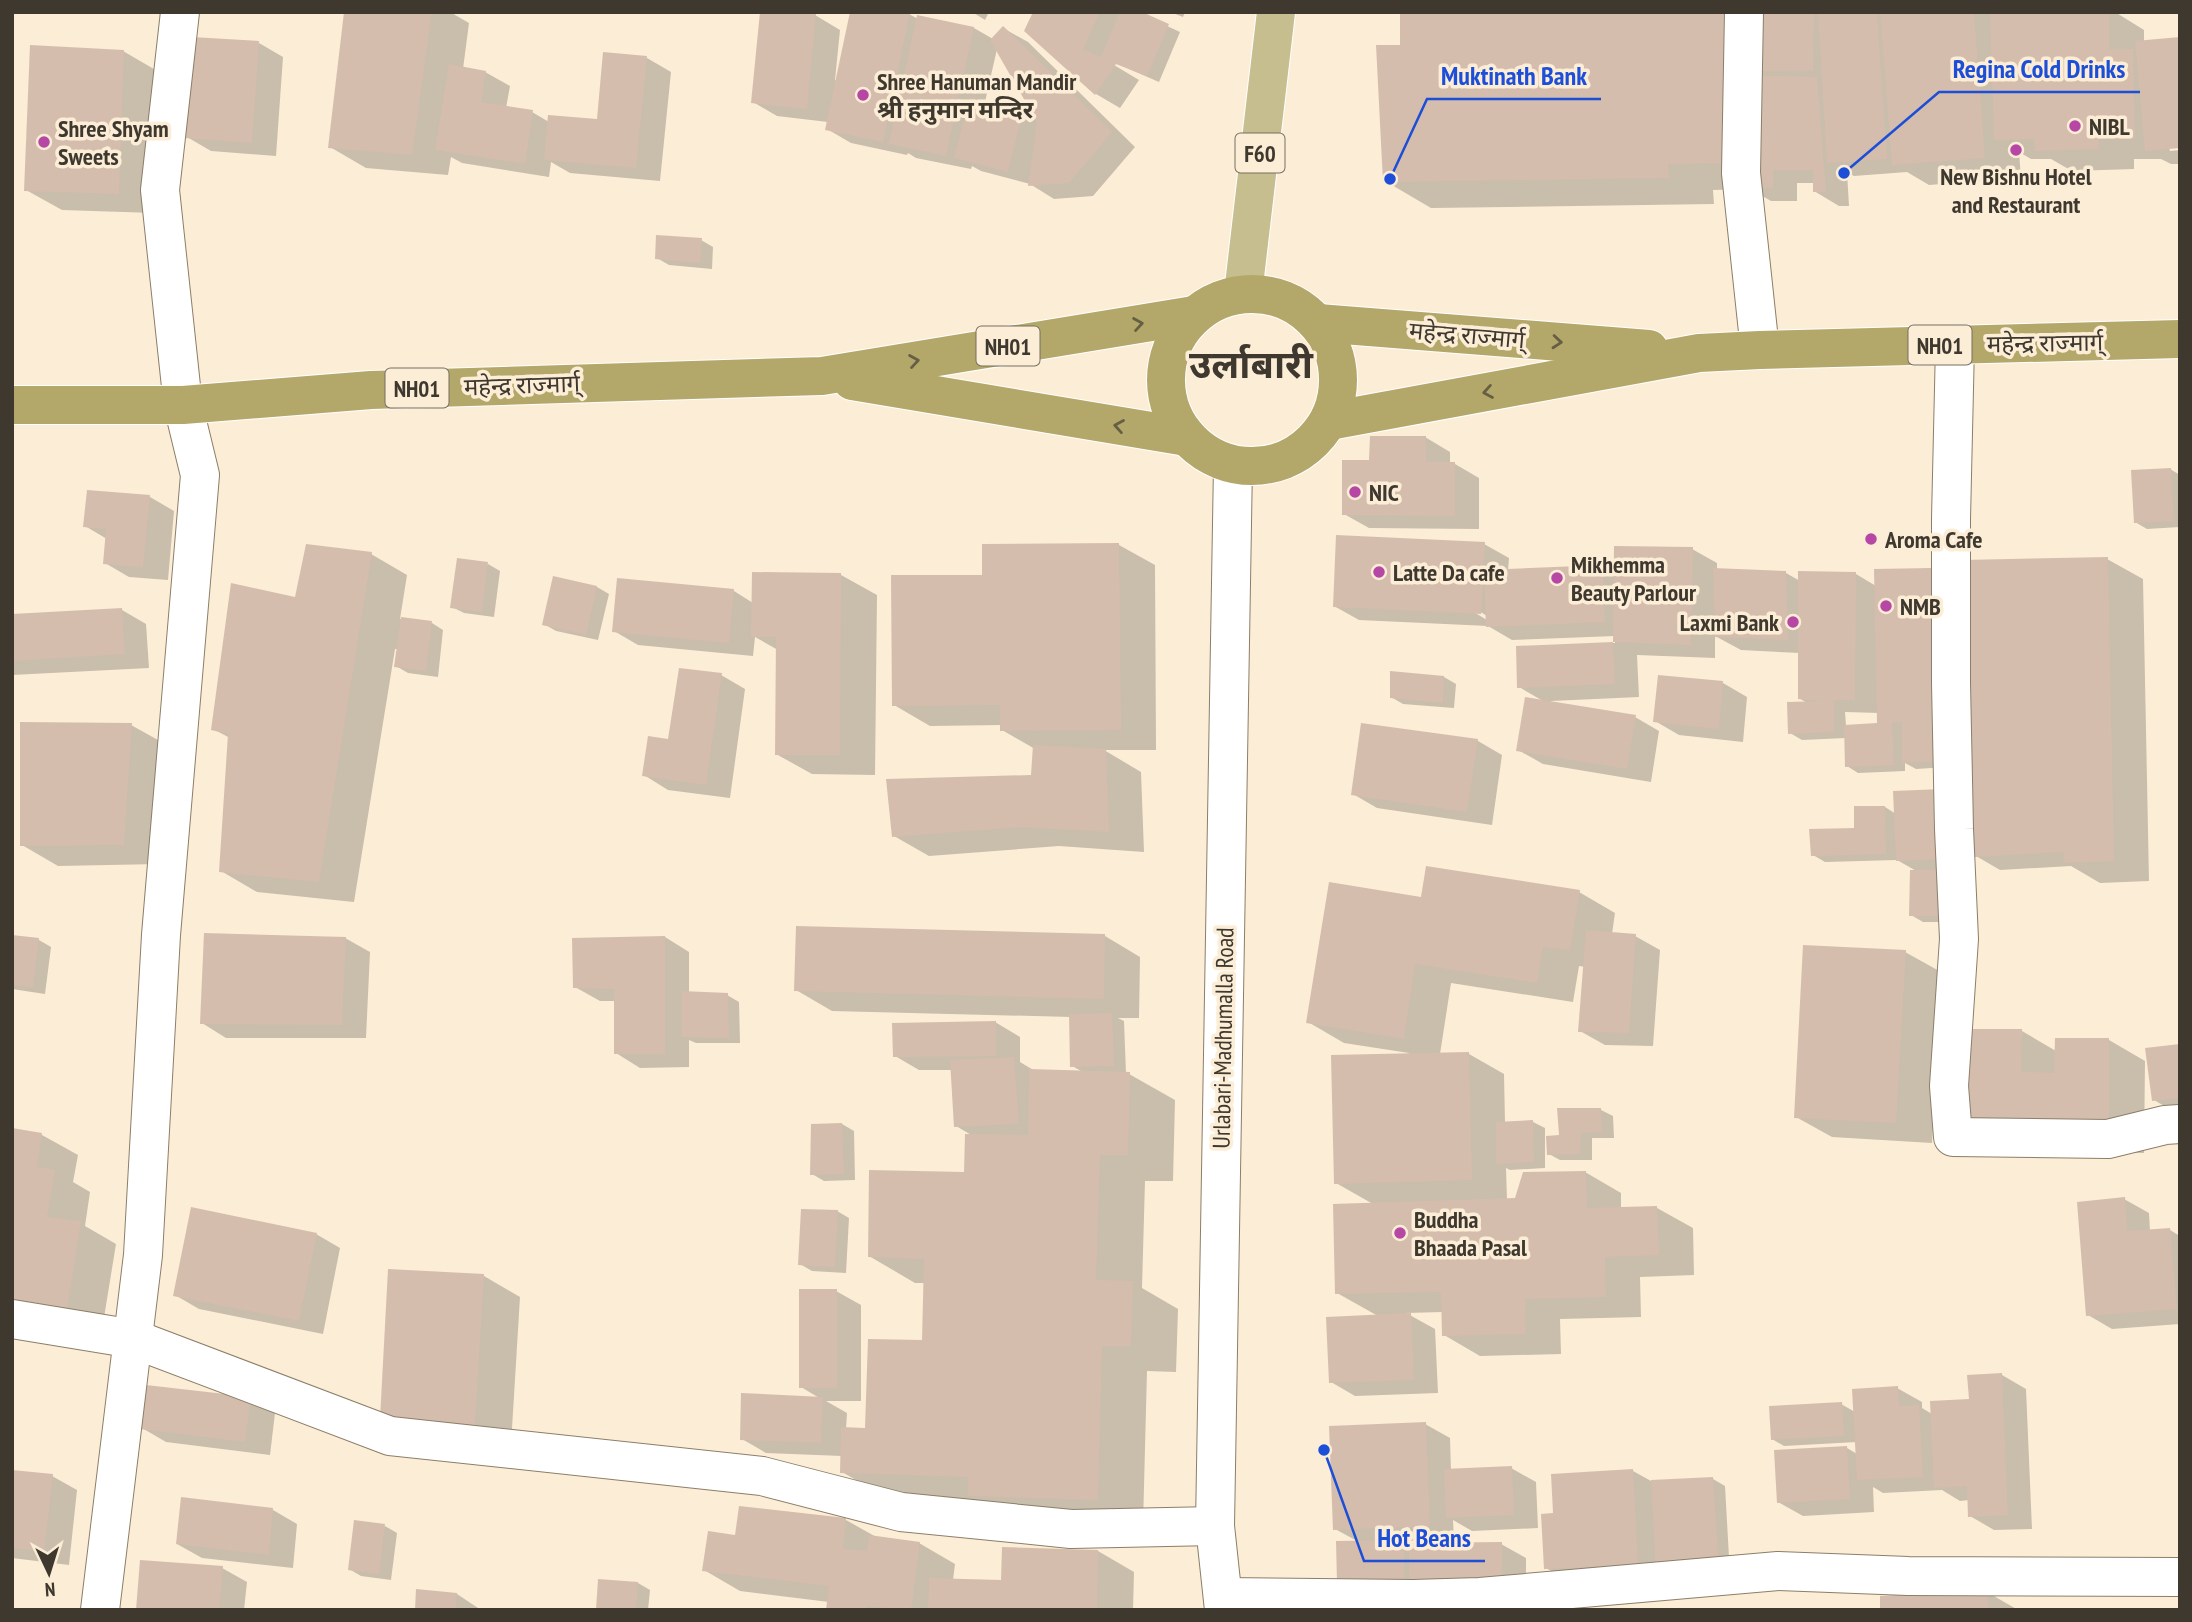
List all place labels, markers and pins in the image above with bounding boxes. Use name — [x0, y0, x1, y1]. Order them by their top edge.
callout: Regina Cold Drinks — [1939, 45, 2140, 92]
callout: Muktinath Bank — [1427, 52, 1601, 99]
place label: Shree Hanuman Mandir श्री हनुमान मन्दिर — [877, 66, 1077, 125]
marker: Shree Hanuman Mandir श्री हनुमान मन्दिर — [855, 87, 871, 103]
place label: NIBL — [2089, 111, 2130, 142]
place label: Shree Shyam Sweets — [58, 113, 169, 172]
marker: NIBL — [2067, 118, 2083, 134]
marker: Shree Shyam Sweets — [36, 134, 52, 150]
marker: New Bishnu Hotel and Restaurant — [2008, 142, 2024, 158]
place label: New Bishnu Hotel and Restaurant — [1940, 161, 2092, 220]
place label: NIC — [1369, 477, 1399, 508]
marker: NIC — [1347, 484, 1363, 500]
place label: Aroma Cafe — [1884, 524, 1983, 555]
marker: Aroma Cafe — [1863, 531, 1879, 547]
place label: Mikhemma Beauty Parlour — [1571, 549, 1697, 608]
place label: Latte Da cafe — [1393, 557, 1505, 588]
marker: Latte Da cafe — [1371, 564, 1387, 580]
marker: Mikhemma Beauty Parlour — [1549, 570, 1565, 586]
place label: NMB — [1900, 591, 1941, 622]
marker: NMB — [1878, 598, 1894, 614]
place label: Laxmi Bank — [1680, 607, 1779, 638]
marker: Laxmi Bank — [1785, 614, 1801, 630]
place label: Buddha Bhaada Pasal — [1414, 1204, 1527, 1263]
marker: Buddha Bhaada Pasal — [1392, 1225, 1408, 1241]
callout: Hot Beans — [1364, 1514, 1485, 1561]

